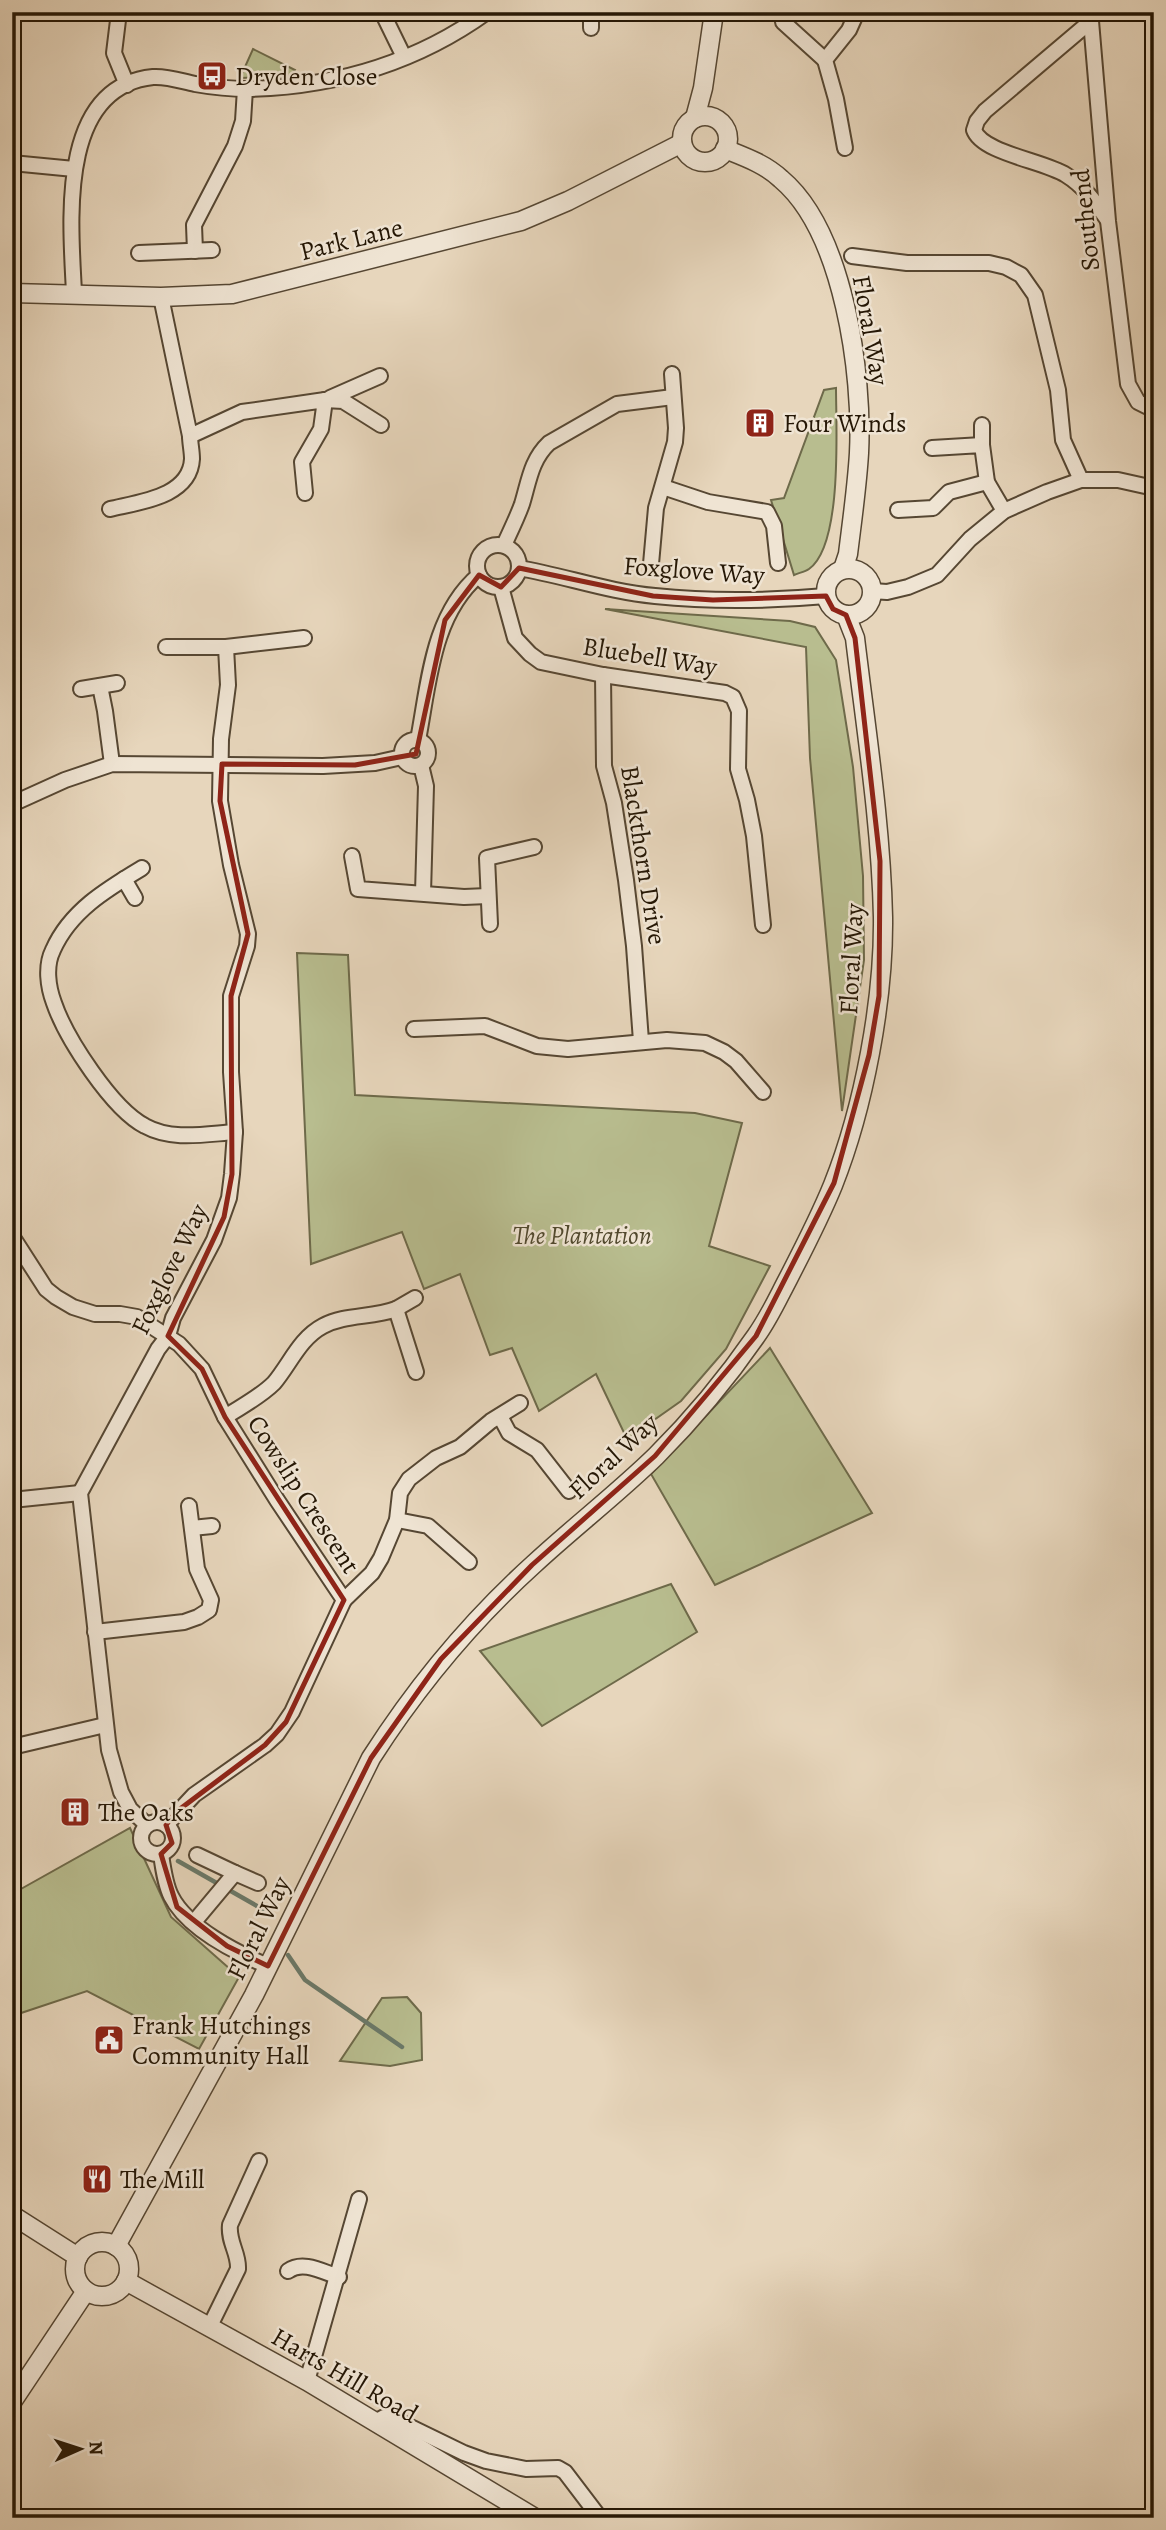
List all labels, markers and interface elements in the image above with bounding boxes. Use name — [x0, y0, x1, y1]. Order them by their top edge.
bus stop icon: Dryden Close — [195, 59, 229, 93]
place label: Dryden Close — [235, 59, 377, 94]
street label: Southend — [1063, 167, 1108, 273]
street label: Park Lane — [296, 210, 406, 269]
street label: Floral Way — [844, 272, 897, 388]
building icon: Four Winds — [743, 406, 777, 440]
place label: Four Winds — [783, 406, 906, 441]
street label: Foxglove Way — [622, 548, 766, 593]
street label: Bluebell Way — [580, 629, 720, 684]
street label: Blackthorn Drive — [612, 763, 675, 947]
street label: Floral Way — [831, 902, 872, 1016]
street label: Foxglove Way — [123, 1198, 216, 1341]
park label: The Plantation — [512, 1218, 652, 1253]
street label: Floral Way — [561, 1405, 666, 1507]
street label: Cowslip Crescent — [239, 1408, 368, 1581]
building icon: The Oaks — [58, 1795, 92, 1829]
place label: The Oaks — [98, 1795, 194, 1830]
street label: Floral Way — [218, 1870, 299, 1986]
place label: Frank Hutchings Community Hall — [132, 2008, 311, 2073]
public building icon: Frank Hutchings Community Hall — [92, 2023, 126, 2057]
restaurant icon: The Mill — [80, 2162, 114, 2196]
place label: The Mill — [120, 2162, 204, 2197]
street label: Harts Hill Road — [265, 2319, 425, 2432]
north arrow — [46, 2414, 116, 2484]
text: N — [83, 2441, 109, 2456]

